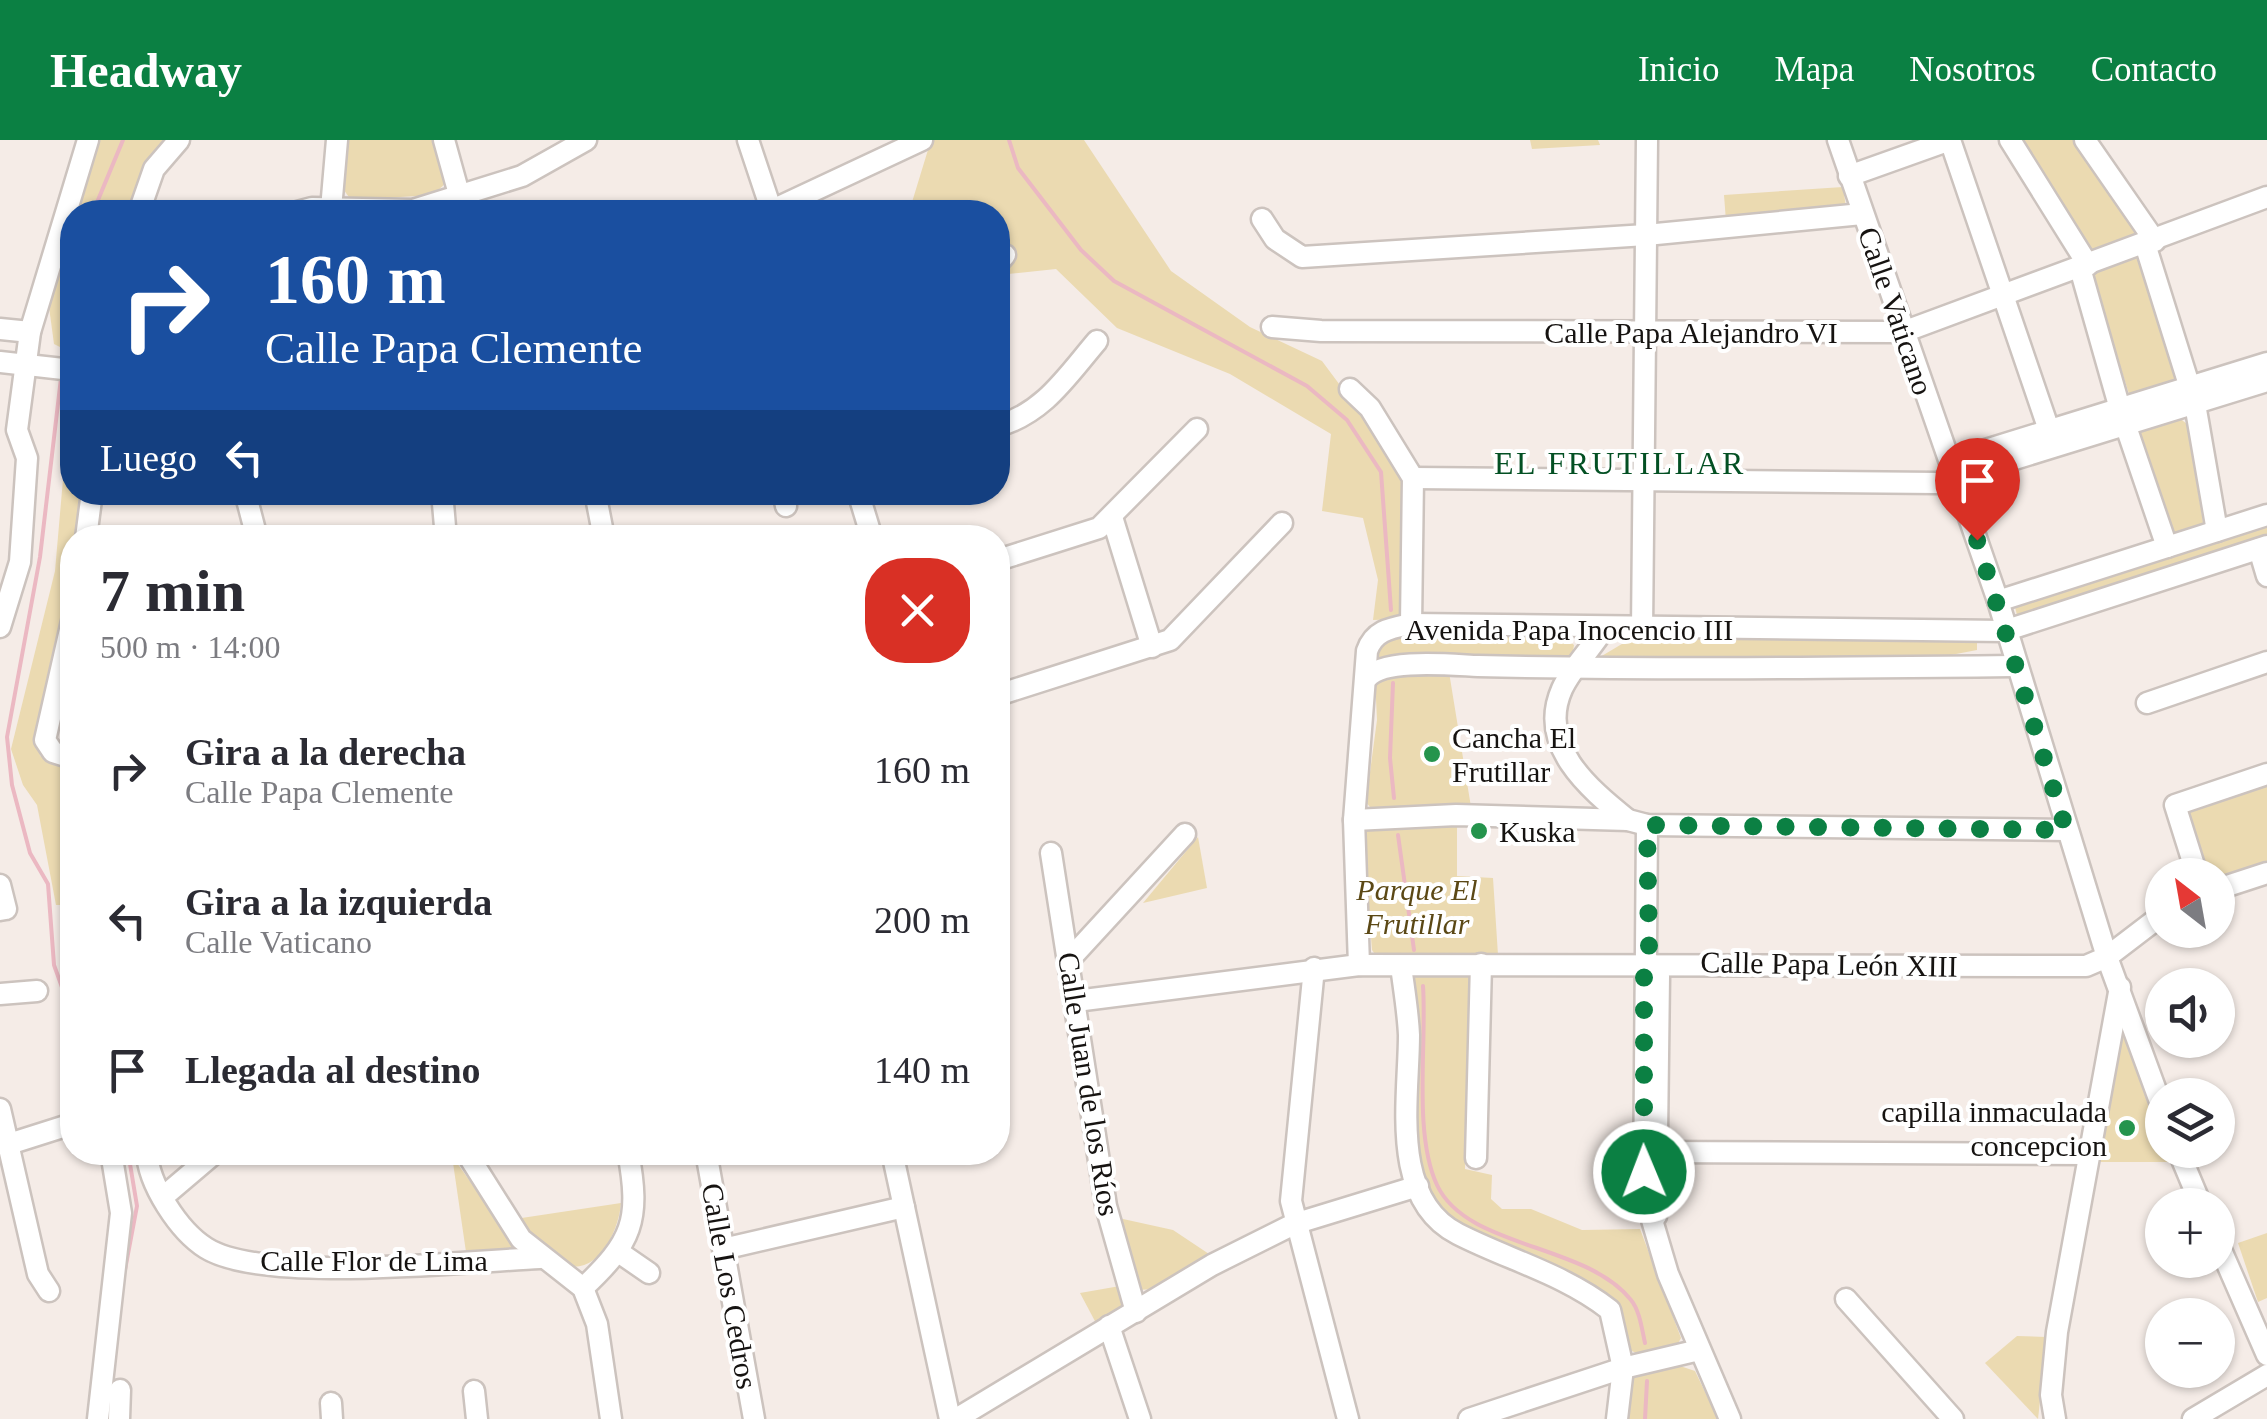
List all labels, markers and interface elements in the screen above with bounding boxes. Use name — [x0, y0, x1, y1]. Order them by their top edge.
text: Headway — [50, 44, 242, 97]
text: Inicio — [1638, 50, 1720, 89]
text: Mapa — [1775, 50, 1854, 89]
text: Nosotros — [1909, 50, 2036, 89]
text: Contacto — [2091, 50, 2217, 89]
street label: Calle Vaticano — [1852, 223, 1940, 399]
icon: right — [100, 240, 230, 370]
text: 160 m — [265, 241, 446, 318]
street label: Calle Papa Alejandro VI — [1544, 316, 1838, 349]
text: Calle Papa Clemente — [265, 323, 642, 373]
icon: left — [217, 430, 272, 485]
text: Luego — [100, 437, 197, 479]
pin — [1935, 438, 2020, 541]
district label: EL FRUTILLAR — [1494, 445, 1746, 481]
icon: arrive — [1950, 453, 2005, 508]
text: 7 min — [100, 558, 245, 624]
button: close — [865, 558, 970, 663]
street label: Avenida Papa Inocencio III — [1405, 613, 1733, 646]
text: 500 m · 14:00 — [100, 629, 280, 665]
place label: Cancha El Frutillar — [1452, 721, 1576, 788]
text: Gira a la derecha — [185, 731, 466, 773]
icon: right — [100, 743, 155, 798]
marker: Cancha El Frutillar — [1421, 743, 1443, 765]
text: 160 m — [874, 749, 970, 791]
text: Calle Papa Clemente — [185, 774, 453, 810]
place label: Kuska — [1499, 815, 1576, 848]
marker: Kuska — [1468, 820, 1490, 842]
north arrow — [2145, 858, 2235, 948]
map controls — [2145, 858, 2235, 1388]
park label: Parque El Frutillar — [1355, 873, 1478, 940]
text: Gira a la izquierda — [185, 881, 492, 923]
icon: left — [100, 893, 155, 948]
text: 200 m — [874, 899, 970, 941]
text: Calle Vaticano — [185, 924, 372, 960]
street label: Calle Papa León XIII — [1700, 945, 1958, 983]
street label: Calle Juan de los Ríos — [1052, 950, 1126, 1218]
button: sound — [2145, 968, 2235, 1058]
icon: arrive — [100, 1043, 155, 1098]
text: Llegada al destino — [185, 1049, 481, 1091]
text: 140 m — [874, 1049, 970, 1091]
button: layers — [2145, 1078, 2235, 1168]
place label: capilla inmaculada concepcion — [1881, 1095, 2107, 1162]
marker: capilla inmaculada concepcion — [2116, 1117, 2138, 1139]
position arrow — [1592, 1120, 1696, 1224]
street label: Calle Los Cedros — [696, 1181, 764, 1391]
button: + — [2145, 1188, 2235, 1278]
street label: Calle Flor de Lima — [260, 1244, 488, 1277]
button: − — [2145, 1298, 2235, 1388]

